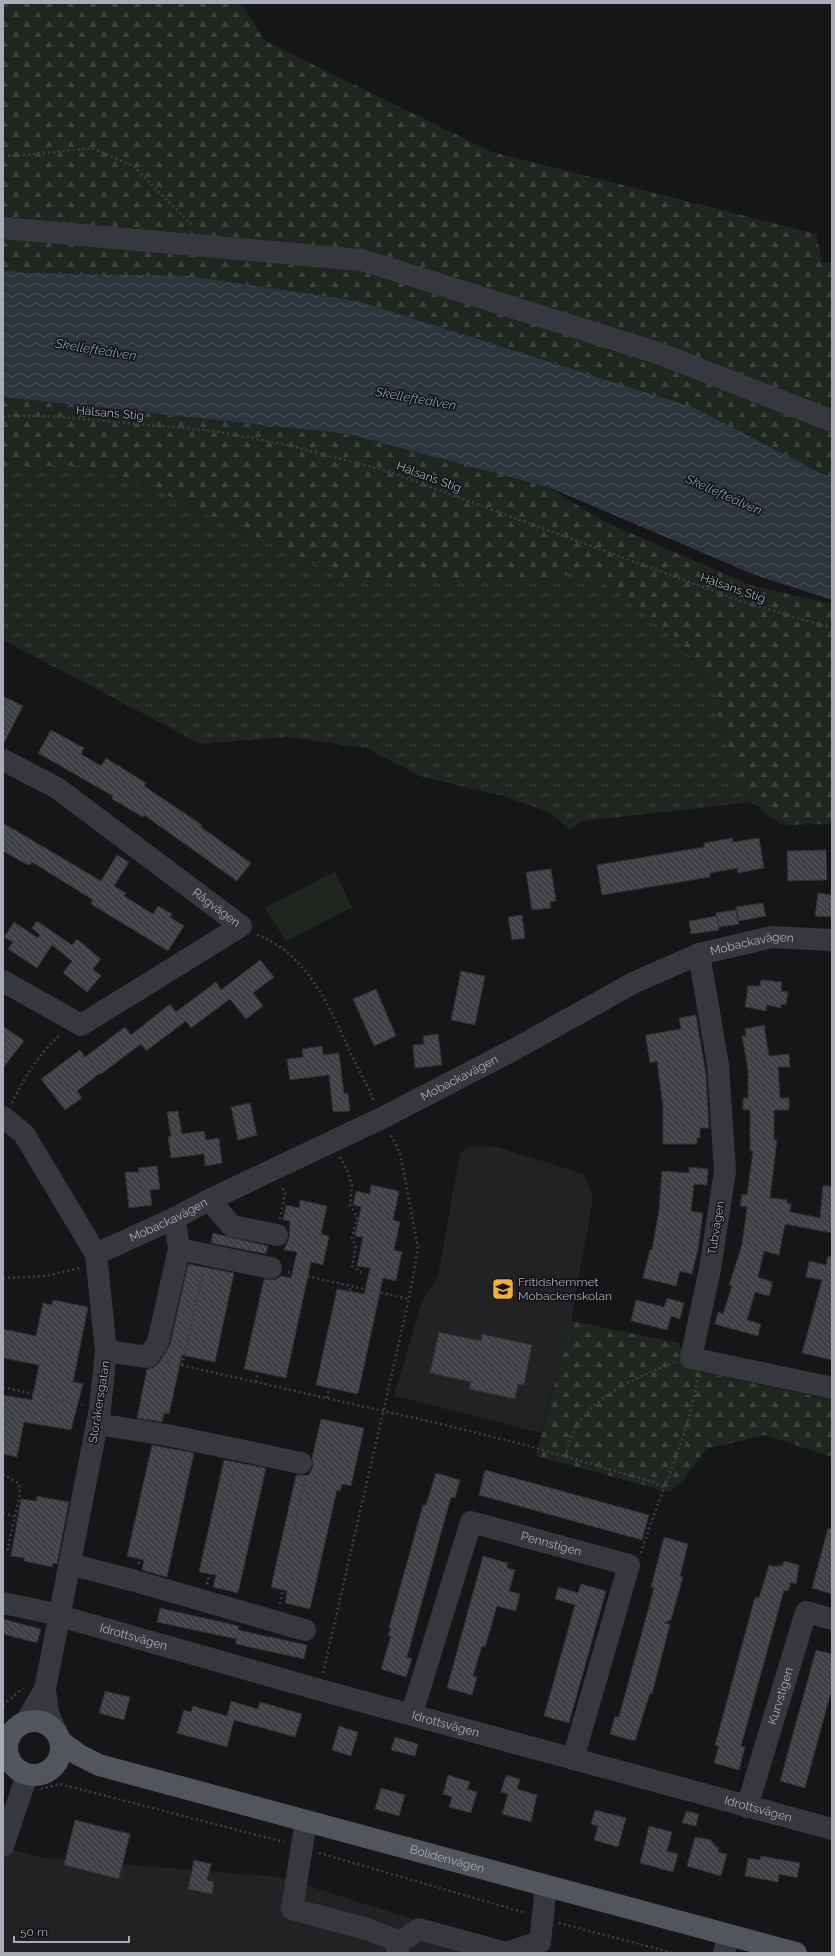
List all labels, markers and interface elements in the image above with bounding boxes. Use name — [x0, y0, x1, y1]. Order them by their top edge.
water label: Skellefteälven — [53, 336, 137, 363]
water label: Skellefteälven — [373, 384, 457, 413]
street label: Hälsans Stig — [76, 403, 144, 423]
street label: Hälsans Stig — [395, 459, 463, 495]
water label: Skellefteälven — [682, 471, 764, 518]
street label: Hälsans Stig — [699, 570, 767, 606]
street label: Rågvägen — [190, 885, 243, 930]
street label: Mobackavägen — [709, 930, 794, 958]
street label: Mobackavägen — [418, 1052, 500, 1104]
street label: Mobackavägen — [127, 1195, 210, 1245]
street label: Tubvägen — [705, 1200, 727, 1256]
place label: Fritidshemmet Mobackenskolan — [518, 1275, 612, 1303]
school or university icon: Fritidshemmet Mobackenskolan — [490, 1276, 516, 1302]
street label: Storåkersgatan — [86, 1360, 112, 1444]
street label: Pennstigen — [519, 1529, 583, 1559]
street label: Idrottsvägen — [98, 1621, 169, 1653]
street label: Kurvstigen — [765, 1666, 796, 1726]
street label: Idrottsvägen — [410, 1708, 481, 1740]
street label: Idrottsvägen — [723, 1793, 794, 1825]
street label: Bolidenvägen — [408, 1842, 486, 1876]
scale bar — [14, 1918, 129, 1944]
text: 50 m — [20, 1925, 48, 1939]

